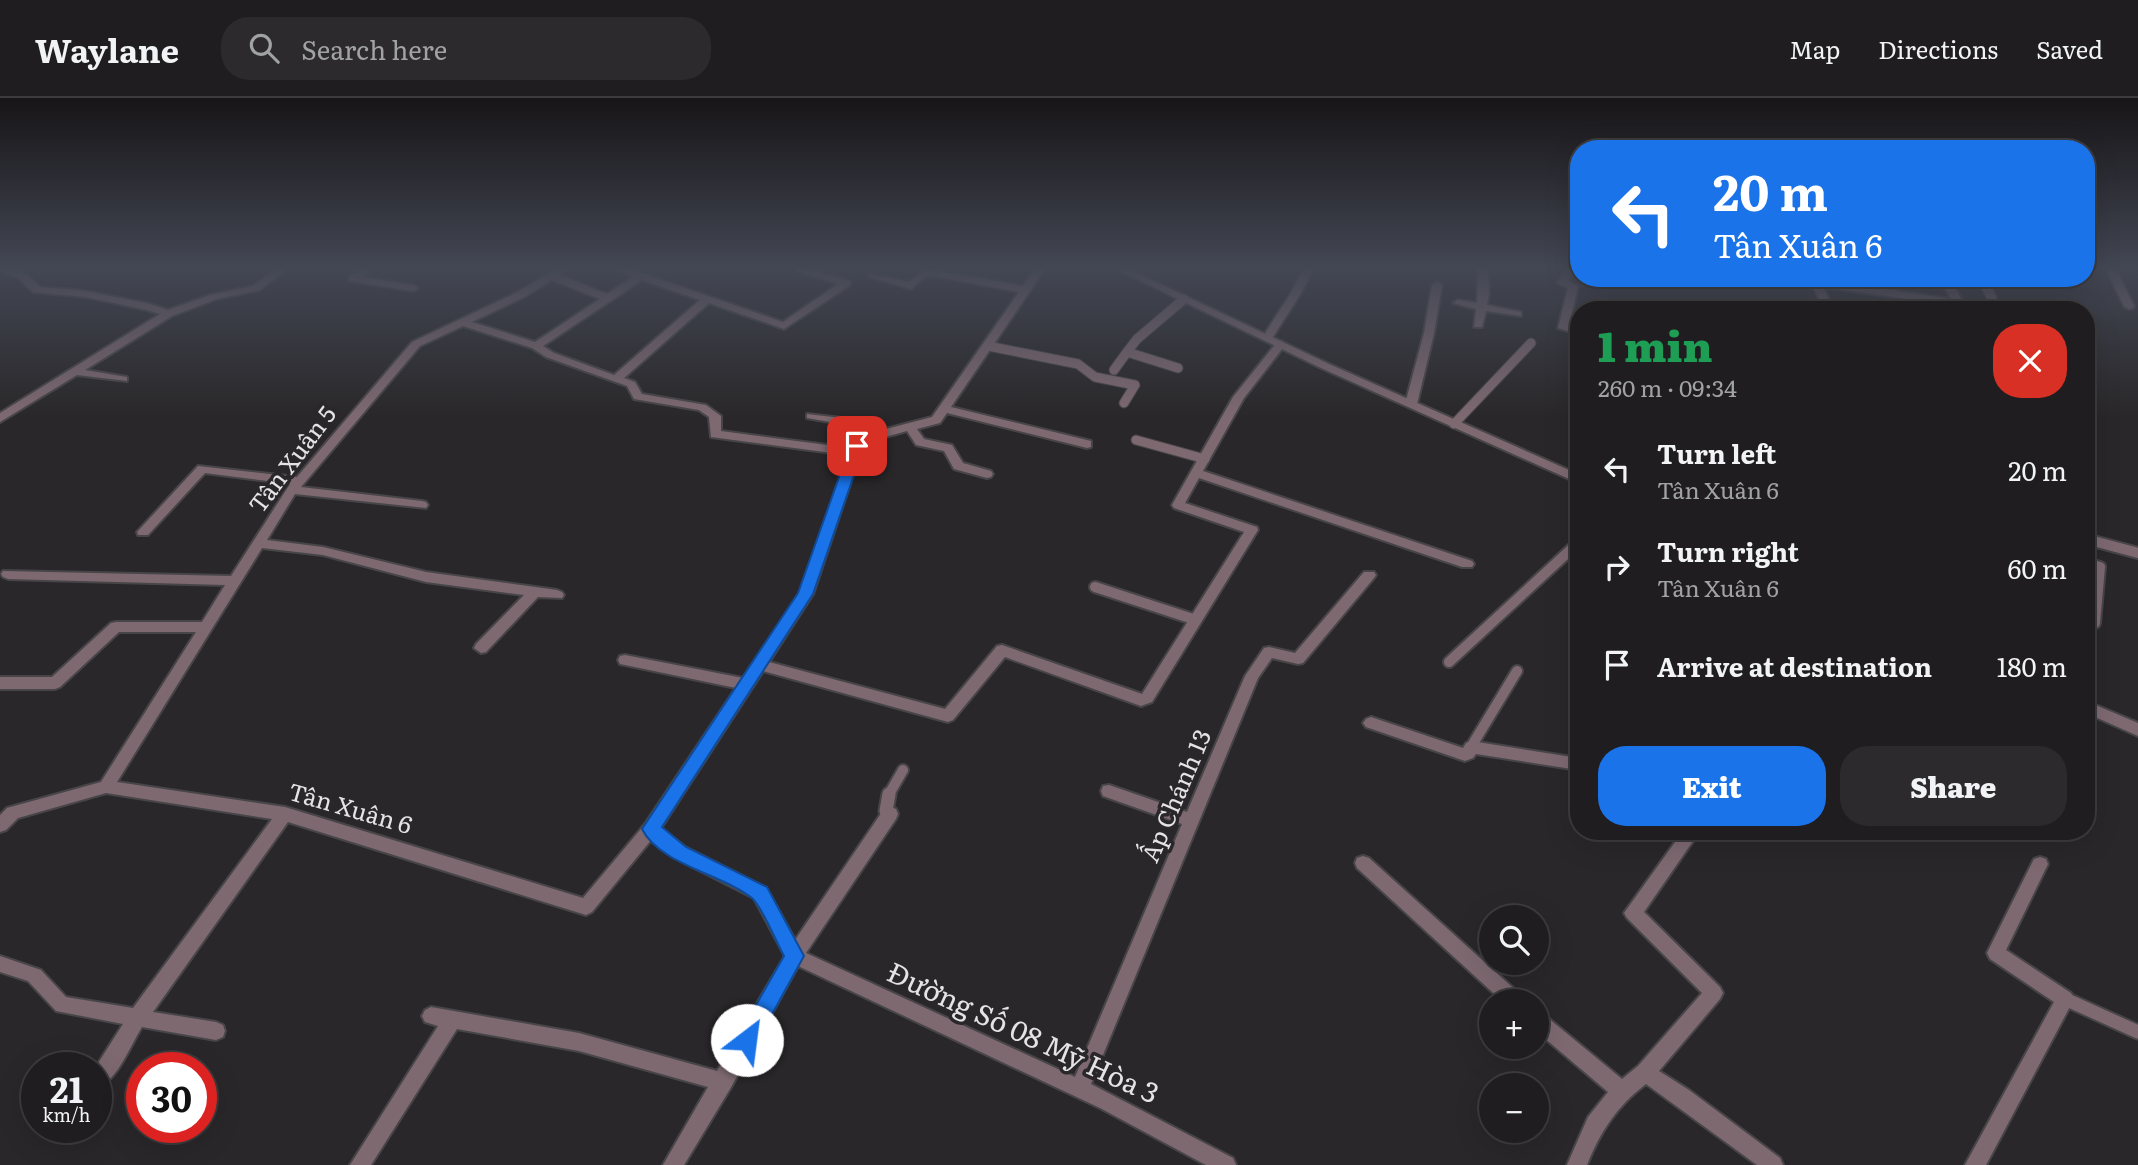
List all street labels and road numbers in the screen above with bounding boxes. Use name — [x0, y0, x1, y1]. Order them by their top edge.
street label: Tân Xuân 5 — [239, 397, 343, 520]
street label: Ấp Chánh 13 — [1131, 723, 1218, 867]
street label: Tân Xuân 6 — [285, 772, 417, 841]
street label: Đường Số 08 Mỹ Hòa 3 — [881, 950, 1167, 1113]

